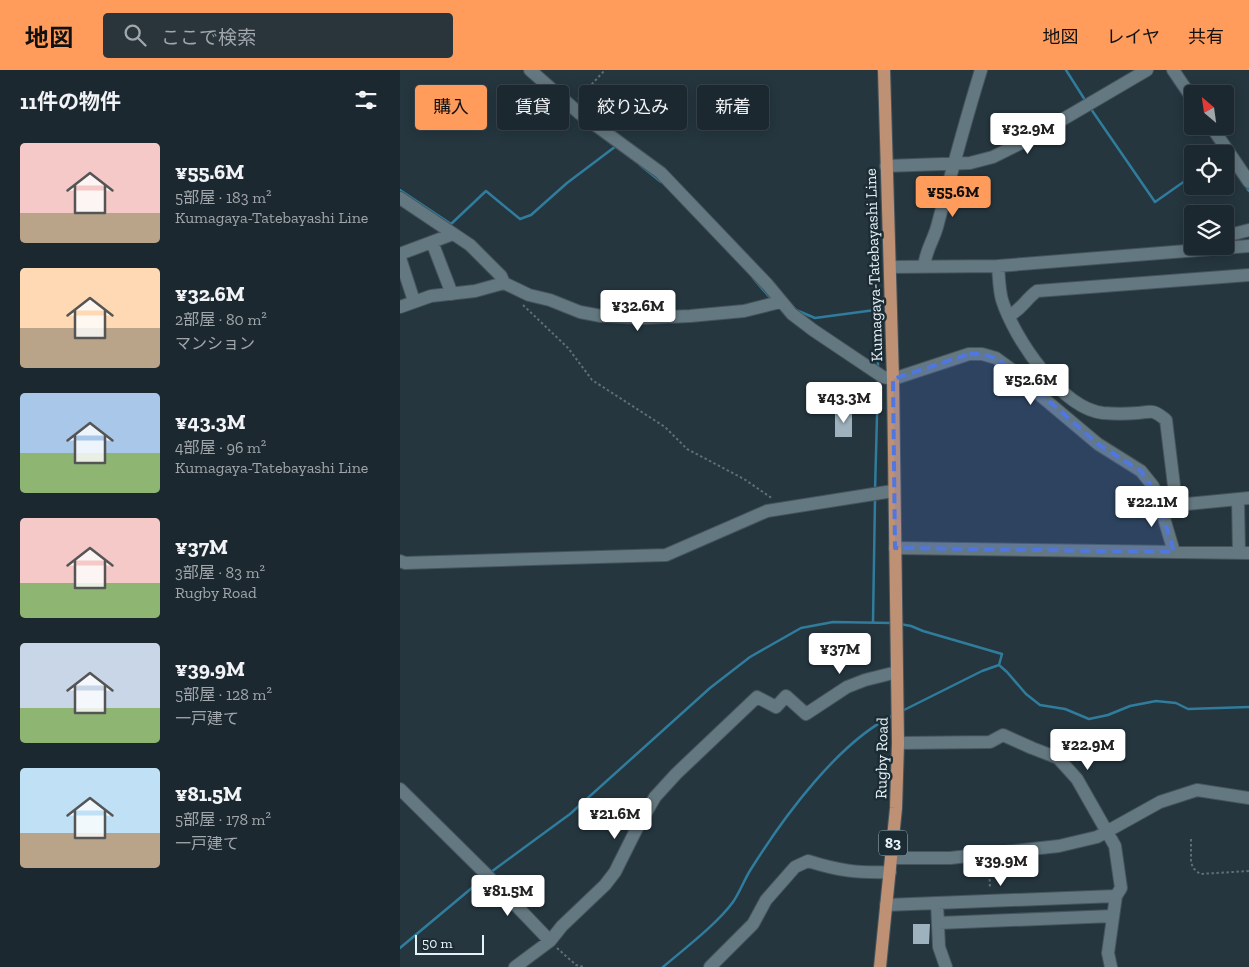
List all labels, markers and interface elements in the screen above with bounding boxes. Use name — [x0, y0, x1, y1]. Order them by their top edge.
search box — [103, 13, 453, 58]
icon: search — [121, 21, 149, 49]
text: 地図 — [25, 23, 73, 52]
text: ここで検索 — [161, 26, 256, 49]
text: 地図 — [1043, 26, 1079, 48]
text: レイヤ — [1107, 26, 1160, 48]
text: 共有 — [1188, 26, 1224, 48]
chip: 購入 — [415, 85, 487, 130]
chip: 賃貸 — [497, 85, 569, 130]
chip: 絞り込み — [579, 85, 687, 130]
chip: 新着 — [697, 85, 769, 130]
north arrow — [1184, 85, 1234, 135]
map controls — [1184, 85, 1234, 255]
icon: filters — [352, 86, 380, 114]
text: 11件の物件 — [20, 89, 121, 114]
pin: ¥32.9M — [987, 112, 1069, 155]
text: ¥32.9M — [1001, 119, 1055, 138]
button: locate — [1184, 145, 1234, 195]
text: ¥55.6M — [175, 159, 244, 184]
icon: home — [60, 163, 120, 223]
street label: Kumagaya-Tatebayashi Line — [861, 168, 886, 362]
pin: ¥55.6M — [912, 176, 994, 218]
text: ¥55.6M — [927, 182, 979, 201]
text: 5部屋 · 183 m² — [175, 188, 272, 207]
button: layers — [1184, 205, 1234, 255]
text: Kumagaya-Tatebayashi Line — [175, 208, 368, 227]
text: ¥32.6M — [175, 281, 245, 306]
icon: home — [60, 288, 120, 348]
pin: ¥32.6M — [597, 290, 679, 332]
text: ¥32.6M — [611, 296, 665, 315]
text: 2部屋 · 80 m² — [175, 310, 267, 329]
text: マンション — [175, 334, 255, 353]
pin: ¥52.6M — [990, 364, 1072, 406]
text: ¥52.6M — [1005, 370, 1057, 389]
pin: ¥43.3M — [803, 382, 885, 424]
text: ¥43.3M — [817, 388, 871, 407]
text: ¥43.3M — [175, 409, 246, 434]
icon: home — [60, 413, 120, 473]
text: 4部屋 · 96 m² — [175, 438, 266, 457]
text: Kumagaya-Tatebayashi Line — [175, 458, 368, 477]
pin: ¥22.1M — [1111, 486, 1193, 528]
text: ¥22.1M — [1126, 492, 1178, 511]
text: ¥37M — [175, 534, 228, 559]
icon: home — [60, 538, 120, 598]
text: 3部屋 · 83 m² — [175, 563, 265, 582]
text: Rugby Road — [175, 583, 257, 602]
pin: ¥37M — [810, 632, 870, 675]
text: ¥37M — [820, 639, 860, 658]
text: ¥39.9M — [175, 656, 245, 681]
icon: home — [60, 663, 120, 723]
text: 5部屋 · 128 m² — [175, 685, 272, 704]
text: 一戸建て — [175, 709, 239, 728]
street label: Rugby Road — [871, 717, 892, 799]
pin: ¥22.9M — [1047, 728, 1129, 771]
text: ¥22.9M — [1061, 735, 1115, 754]
text: ¥81.5M — [175, 781, 242, 806]
icon: home — [60, 788, 120, 848]
pin: ¥21.6M — [574, 798, 656, 840]
text: ¥21.6M — [590, 804, 640, 823]
text: 5部屋 · 178 m² — [175, 810, 271, 829]
road number: 83 — [879, 830, 907, 856]
text: 一戸建て — [175, 834, 239, 853]
pin: ¥39.9M — [960, 844, 1042, 887]
text: ¥39.9M — [974, 851, 1028, 870]
pin: ¥81.5M — [467, 874, 549, 917]
text: ¥81.5M — [482, 881, 534, 900]
scale bar — [415, 932, 484, 955]
text: 50 m — [422, 935, 453, 952]

